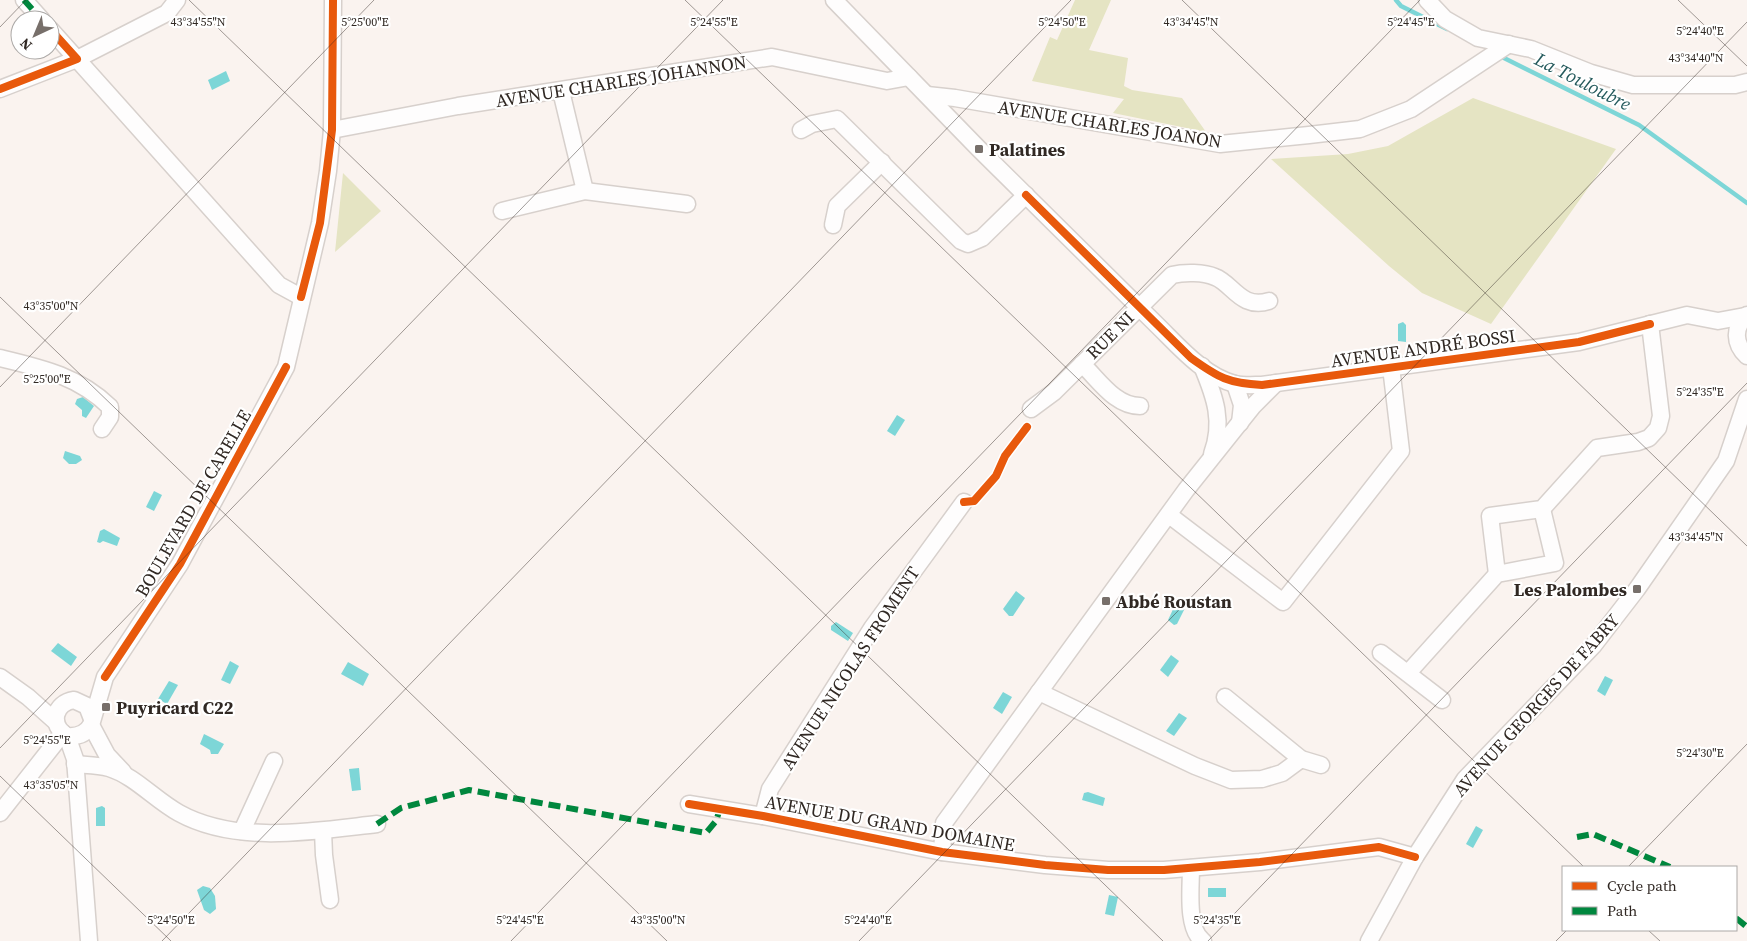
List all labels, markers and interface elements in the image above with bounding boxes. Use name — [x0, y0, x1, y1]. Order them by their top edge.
north arrow — [10, 10, 60, 60]
text: 43°34'55"N — [170, 14, 226, 30]
text: 5°25'00"E — [341, 14, 389, 30]
text: 5°24'55"E — [690, 14, 738, 30]
text: 5°24'50"E — [1038, 14, 1086, 30]
text: 43°34'45"N — [1163, 14, 1219, 30]
text: 5°24'45"E — [1387, 14, 1435, 30]
text: 5°24'40"E — [1676, 23, 1724, 39]
text: N — [15, 34, 37, 55]
water label: La Touloubre — [1530, 45, 1636, 116]
street label: AVENUE CHARLES JOHANNON — [494, 49, 748, 113]
text: 43°34'40"N — [1668, 50, 1724, 66]
street label: AVENUE CHARLES JOANON — [996, 94, 1224, 154]
place label: Palatines — [989, 137, 1065, 162]
marker: Palatines — [973, 143, 985, 155]
text: 43°35'00"N — [23, 298, 79, 314]
street label: RUE NI — [1080, 305, 1140, 365]
street label: AVENUE ANDRÉ BOSSI — [1329, 323, 1517, 373]
text: 5°25'00"E — [23, 371, 71, 387]
text: 5°24'35"E — [1676, 384, 1724, 400]
street label: BOULEVARD DE CARELLE — [129, 405, 257, 601]
text: 43°34'45"N — [1668, 529, 1724, 545]
street label: AVENUE NICOLAS FROMENT — [775, 561, 925, 775]
place label: Les Palombes — [1514, 577, 1627, 602]
marker: Les Palombes — [1631, 583, 1643, 595]
place label: Abbé Roustan — [1116, 589, 1232, 614]
marker: Abbé Roustan — [1100, 595, 1112, 607]
street label: AVENUE GEORGES DE FABRY — [1447, 608, 1625, 802]
place label: Puyricard C22 — [116, 695, 234, 720]
marker: Puyricard C22 — [100, 701, 112, 713]
text: 5°24'55"E — [23, 732, 71, 748]
text: 5°24'30"E — [1676, 745, 1724, 761]
text: 43°35'05"N — [23, 777, 79, 793]
street label: AVENUE DU GRAND DOMAINE — [763, 789, 1017, 857]
legend — [1562, 866, 1737, 931]
text: Cycle path — [1607, 875, 1677, 896]
text: Path — [1607, 900, 1637, 921]
text: 5°24'50"E — [147, 912, 195, 928]
text: 5°24'45"E — [496, 912, 544, 928]
text: 43°35'00"N — [630, 912, 686, 928]
text: 5°24'40"E — [844, 912, 892, 928]
text: 5°24'35"E — [1193, 912, 1241, 928]

